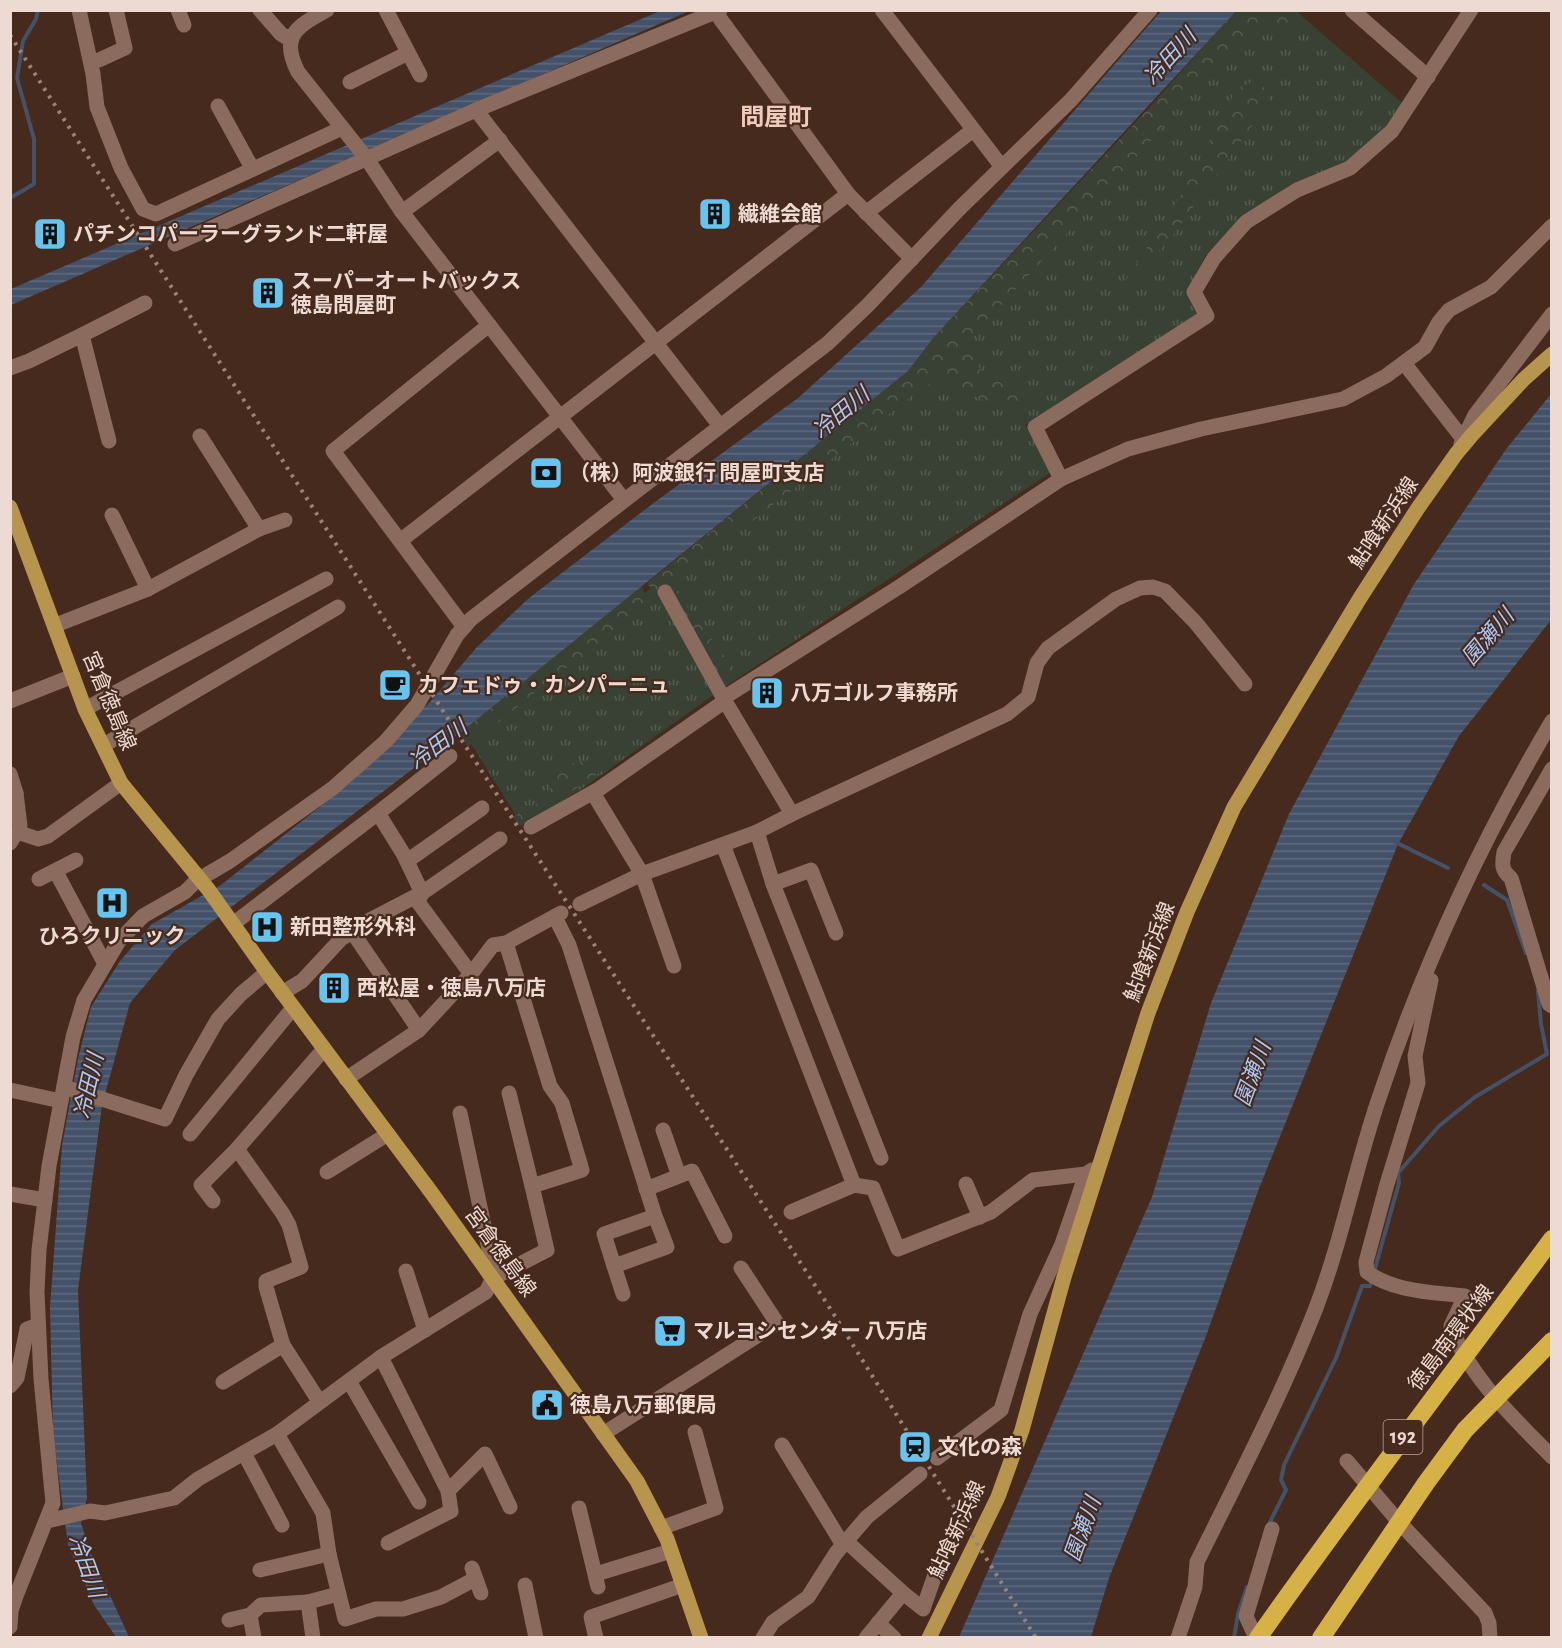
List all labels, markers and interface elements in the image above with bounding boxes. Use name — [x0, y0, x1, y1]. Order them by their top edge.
water label: 冷田川 — [1139, 23, 1202, 89]
district label: 問屋町 — [740, 105, 812, 130]
building icon: 繊維会館 — [697, 196, 733, 232]
place label: 繊維会館 — [738, 203, 822, 225]
building icon: パチンコパーラーグランド二軒屋 — [32, 216, 68, 252]
place label: パチンコパーラーグランド二軒屋 — [73, 223, 388, 245]
place label: スーパーオートバックス 徳島問屋町 — [291, 270, 521, 316]
building icon: スーパーオートバックス 徳島問屋町 — [250, 275, 286, 311]
water label: 冷田川 — [808, 381, 875, 443]
bank icon: （株）阿波銀行 問屋町支店 — [528, 455, 564, 491]
place label: （株）阿波銀行 問屋町支店 — [569, 461, 824, 484]
street label: 鮎喰新浜線 — [1345, 473, 1422, 572]
water label: 園瀬川 — [1457, 603, 1519, 669]
street label: 宮倉徳島線 — [79, 648, 140, 753]
cafe icon: カフェドゥ・カンパーニュ — [377, 667, 413, 703]
place label: カフェドゥ・カンパーニュ — [418, 674, 670, 696]
building icon: 八万ゴルフ事務所 — [749, 675, 785, 711]
place label: 八万ゴルフ事務所 — [790, 681, 958, 704]
water label: 冷田川 — [404, 714, 473, 774]
hospital icon: ひろクリニック — [94, 885, 130, 921]
street label: 鮎喰新浜線 — [1120, 899, 1179, 1005]
hospital icon: 新田整形外科 — [249, 909, 285, 945]
place label: 新田整形外科 — [290, 915, 416, 938]
place label: ひろクリニック — [39, 925, 186, 947]
building icon: 西松屋・徳島八万店 — [316, 970, 352, 1006]
place label: 西松屋・徳島八万店 — [357, 977, 546, 999]
water label: 園瀬川 — [1230, 1037, 1275, 1109]
water label: 冷田川 — [70, 1049, 108, 1121]
street label: 宮倉徳島線 — [461, 1203, 540, 1301]
street label: 徳島南環状線 — [1404, 1281, 1497, 1395]
supermarket icon: マルヨシセンター 八万店 — [652, 1313, 688, 1349]
place label: マルヨシセンター 八万店 — [693, 1320, 927, 1342]
public building icon: 徳島八万郵便局 — [529, 1387, 565, 1423]
place label: 徳島八万郵便局 — [570, 1394, 717, 1416]
road number: 192 — [1384, 1420, 1422, 1454]
station icon: 文化の森 — [897, 1429, 933, 1465]
place label: 文化の森 — [938, 1436, 1022, 1458]
street label: 鮎喰新浜線 — [924, 1478, 989, 1582]
water label: 園瀬川 — [1060, 1492, 1105, 1564]
water label: 冷田川 — [64, 1531, 109, 1603]

